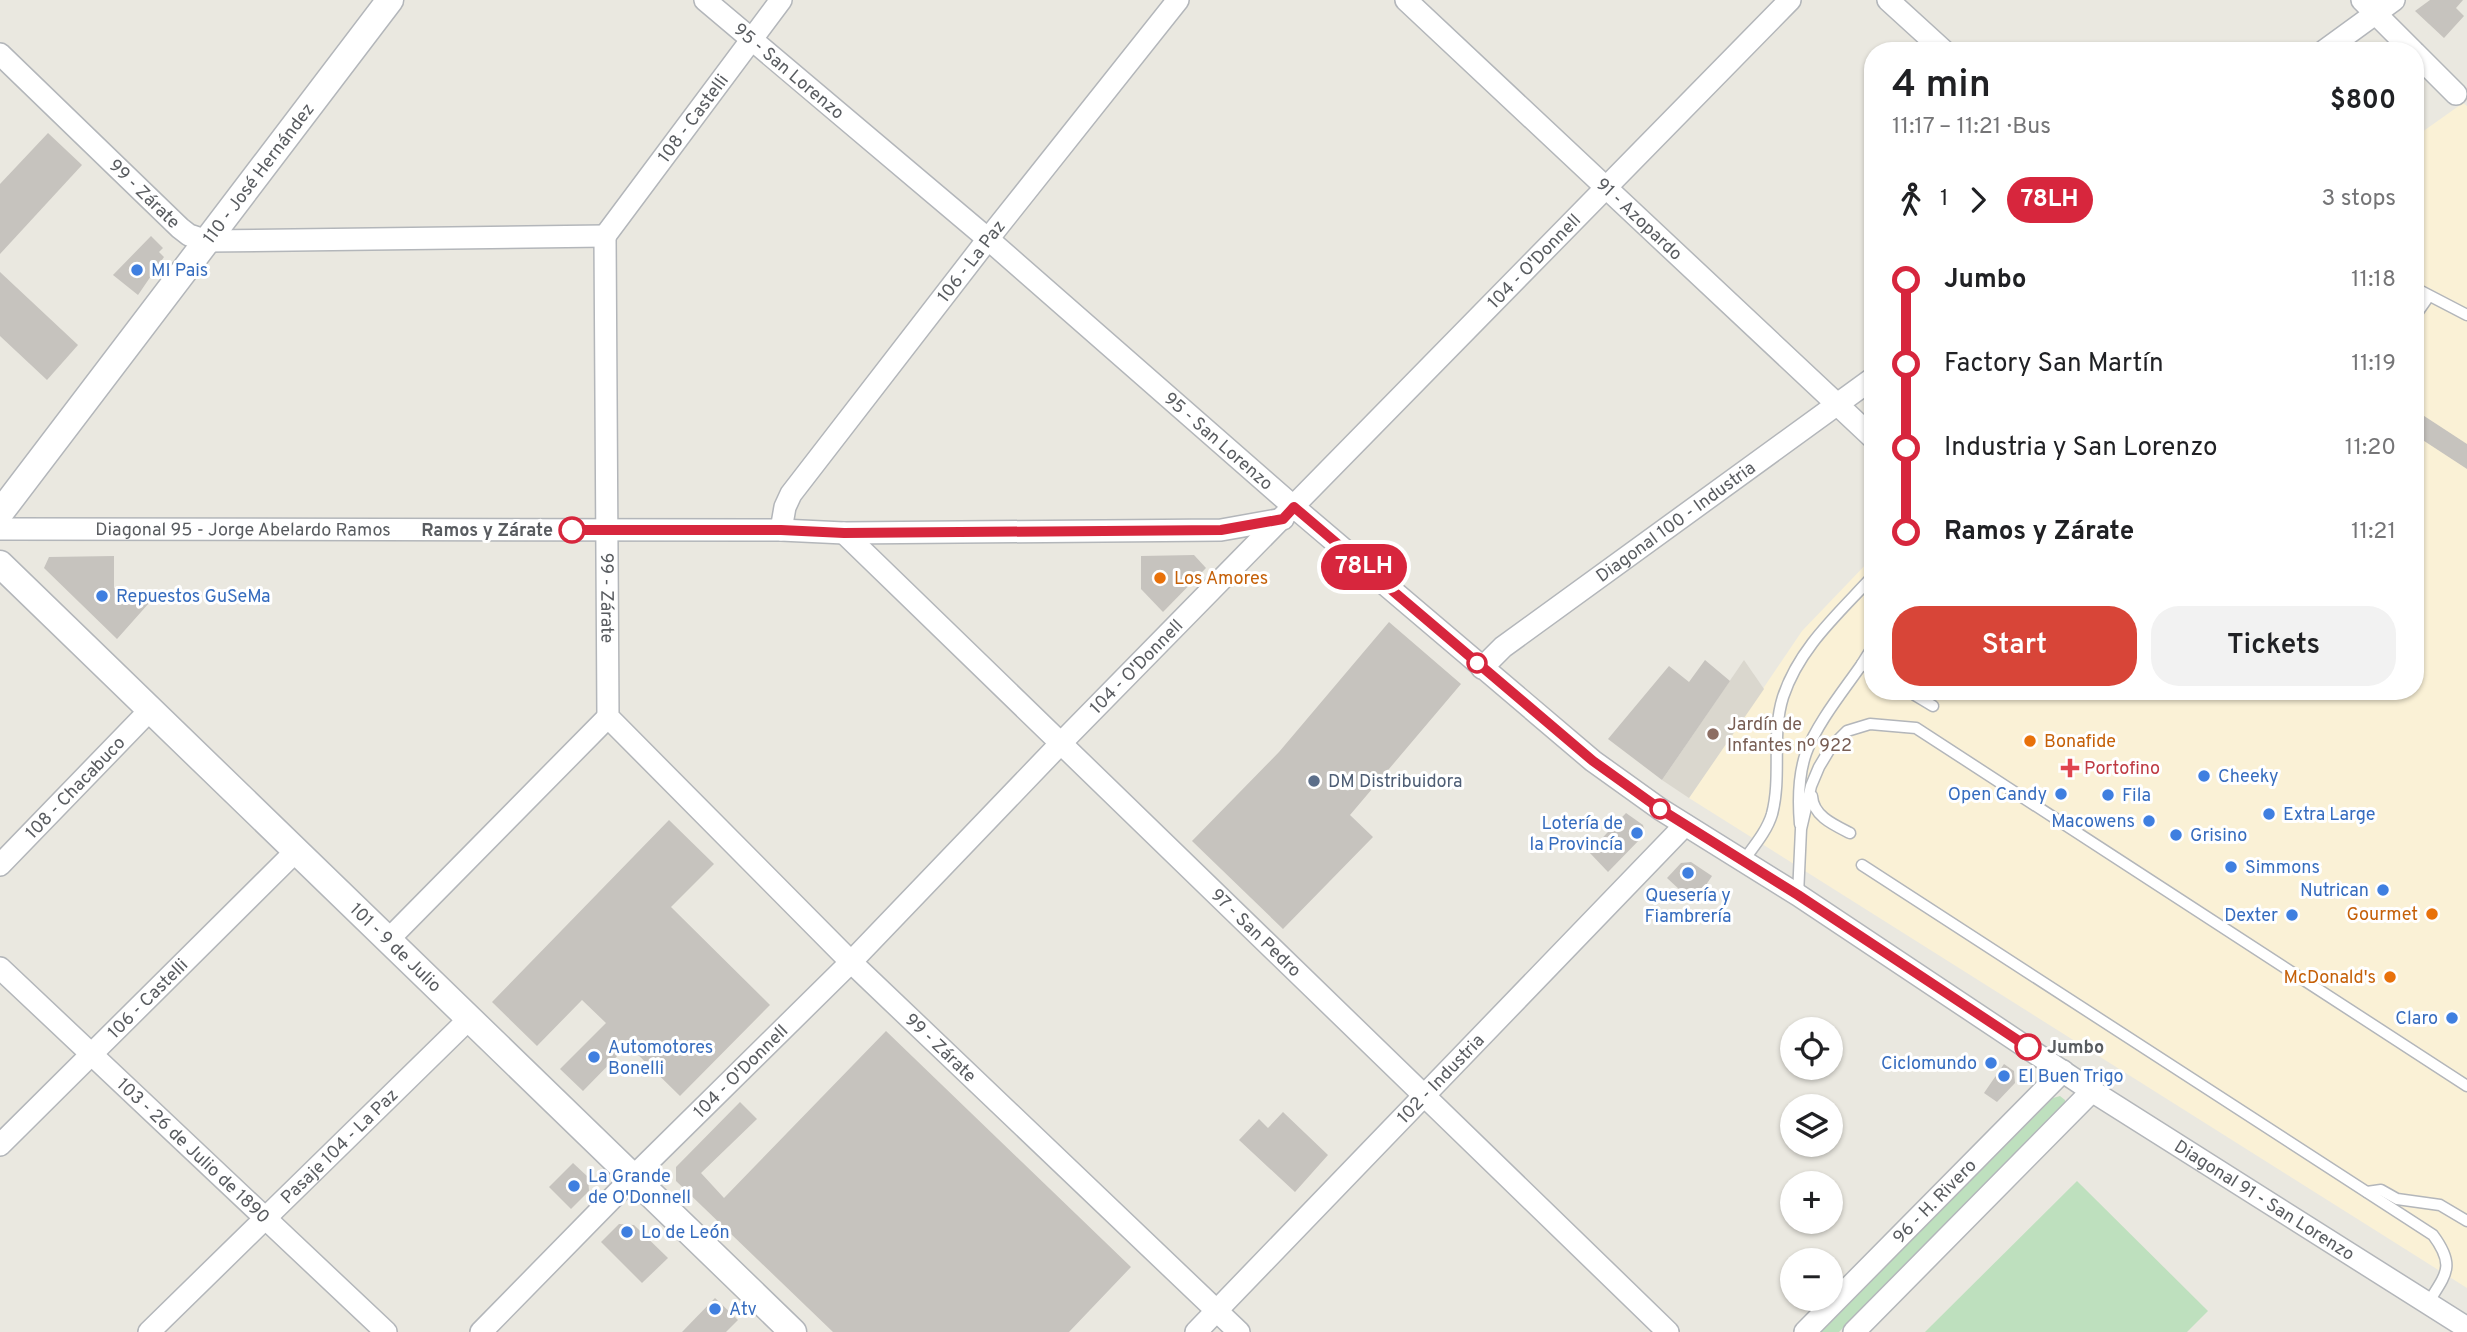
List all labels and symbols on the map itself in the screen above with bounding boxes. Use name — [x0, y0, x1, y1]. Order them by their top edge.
street label: 95 - San Lorenzo — [728, 19, 848, 125]
street label: 108 - Castelli — [654, 70, 735, 168]
street label: 110 - José Hernández — [199, 99, 320, 249]
street label: 99 - Zárate — [103, 155, 184, 234]
street label: 91 - Azopardo — [1590, 174, 1687, 266]
street label: 104 - O'Donnell — [1483, 210, 1587, 314]
street label: 106 - La Paz — [933, 216, 1011, 308]
place label: MI Pais — [151, 260, 208, 283]
marker: MI Pais — [129, 262, 145, 278]
street label: 95 - San Lorenzo — [1158, 388, 1277, 496]
street label: Diagonal 100 - Industria — [1592, 457, 1761, 589]
marker: Ramos y Zárate — [559, 517, 585, 543]
street label: Diagonal 95 - Jorge Abelardo Ramos — [95, 519, 391, 543]
place label: Ramos y Zárate — [421, 520, 553, 543]
line badge: 78LH — [1315, 544, 1413, 590]
street label: 99 - Zárate — [594, 553, 618, 643]
place label: Los Amores — [1174, 568, 1268, 591]
marker: Los Amores — [1152, 570, 1168, 586]
place label: Repuestos GuSeMa — [116, 586, 271, 609]
marker: Repuestos GuSeMa — [94, 588, 110, 604]
street label: 104 - O'Donnell — [1086, 615, 1189, 720]
unlabelled marker — [1467, 653, 1487, 673]
place label: Jardín de Infantes nº 922 — [1727, 714, 1852, 758]
marker: Jardín de Infantes nº 922 — [1705, 726, 1721, 742]
place label: Bonafide — [2044, 731, 2116, 754]
street label: 108 - Chacabuco — [21, 732, 131, 845]
marker: Bonafide — [2022, 733, 2038, 749]
place label: Portofino — [2084, 758, 2160, 781]
marker: Portofino — [2062, 760, 2078, 776]
place label: Cheeky — [2218, 766, 2279, 789]
marker: Cheeky — [2196, 768, 2212, 784]
place label: DM Distribuidora — [1328, 771, 1463, 794]
marker: DM Distribuidora — [1306, 773, 1322, 789]
place label: Open Candy — [1948, 784, 2047, 807]
place label: Fila — [2122, 785, 2151, 808]
marker: Open Candy — [2053, 786, 2069, 802]
marker: Fila — [2100, 787, 2116, 803]
unlabelled marker — [1650, 799, 1670, 819]
place label: Extra Large — [2283, 804, 2375, 827]
marker: Extra Large — [2261, 806, 2277, 822]
place label: Macowens — [2051, 811, 2135, 834]
place label: Lotería de la Provincía — [1530, 813, 1623, 857]
marker: Macowens — [2141, 813, 2157, 829]
marker: Lotería de la Provincía — [1629, 825, 1645, 841]
place label: Grisino — [2190, 825, 2247, 848]
marker: Grisino — [2168, 827, 2184, 843]
place label: Simmons — [2245, 857, 2320, 880]
marker: Simmons — [2223, 859, 2239, 875]
marker: Quesería y Fiambrería — [1680, 865, 1696, 881]
place label: Nutrican — [2300, 880, 2369, 903]
marker: Nutrican — [2375, 882, 2391, 898]
street label: 97 - San Pedro — [1205, 884, 1305, 983]
place label: Quesería y Fiambrería — [1644, 885, 1732, 929]
street label: 101 - 9 de Julio — [344, 899, 446, 998]
place label: Gourmet — [2347, 904, 2418, 927]
place label: Dexter — [2224, 905, 2278, 928]
marker: Gourmet — [2424, 906, 2440, 922]
marker: Dexter — [2284, 907, 2300, 923]
street label: 106 - Castelli — [103, 955, 194, 1044]
place label: McDonald's — [2284, 967, 2376, 990]
marker: McDonald's — [2382, 969, 2398, 985]
place label: Claro — [2395, 1008, 2438, 1031]
street label: 99 - Zárate — [899, 1009, 980, 1088]
marker: Claro — [2444, 1010, 2460, 1026]
street label: 104 - O'Donnell — [689, 1020, 794, 1124]
street label: 102 - Industria — [1393, 1030, 1490, 1129]
marker: Jumbo — [2015, 1034, 2041, 1060]
place label: Automotores Bonelli — [608, 1037, 713, 1081]
place label: Jumbo — [2047, 1037, 2104, 1060]
marker: Automotores Bonelli — [586, 1049, 602, 1065]
place label: Ciclomundo — [1881, 1053, 1977, 1076]
marker: Ciclomundo — [1983, 1055, 1999, 1071]
place label: El Buen Trigo — [2018, 1066, 2124, 1089]
marker: El Buen Trigo — [1996, 1068, 2012, 1084]
street label: 103 - 26 de Julio de 1890 — [111, 1074, 274, 1229]
street label: Pasaje 104 - La Paz — [277, 1084, 404, 1210]
street label: Diagonal 91 - San Lorenzo — [2169, 1136, 2358, 1267]
street label: 96 - H. Rivero — [1889, 1155, 1982, 1249]
place label: La Grande de O'Donnell — [588, 1166, 691, 1210]
marker: La Grande de O'Donnell — [566, 1178, 582, 1194]
place label: Lo de León — [641, 1222, 730, 1245]
marker: Lo de León — [619, 1224, 635, 1240]
place label: Atv — [729, 1299, 757, 1322]
marker: Atv — [707, 1301, 723, 1317]

